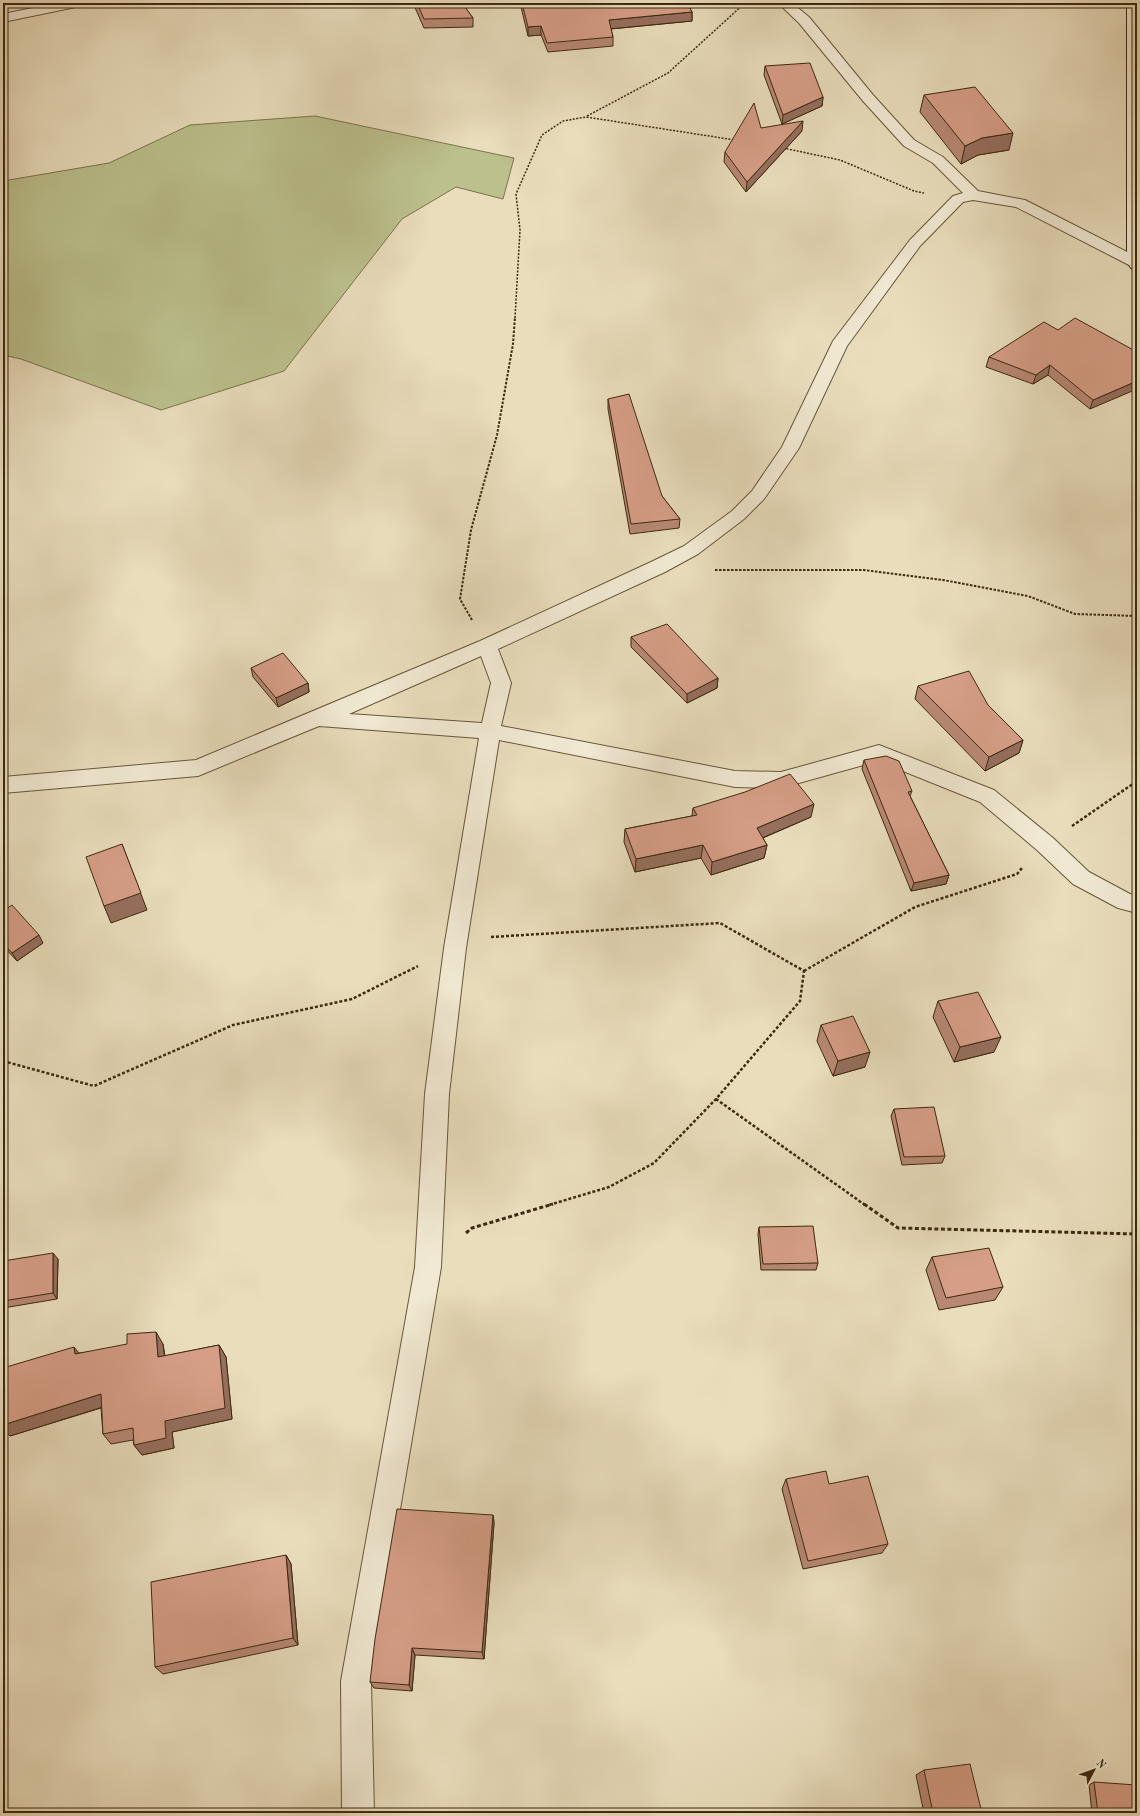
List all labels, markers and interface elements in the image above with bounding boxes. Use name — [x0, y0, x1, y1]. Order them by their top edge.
north arrow — [1074, 1750, 1114, 1790]
text: N — [1094, 1758, 1108, 1772]

